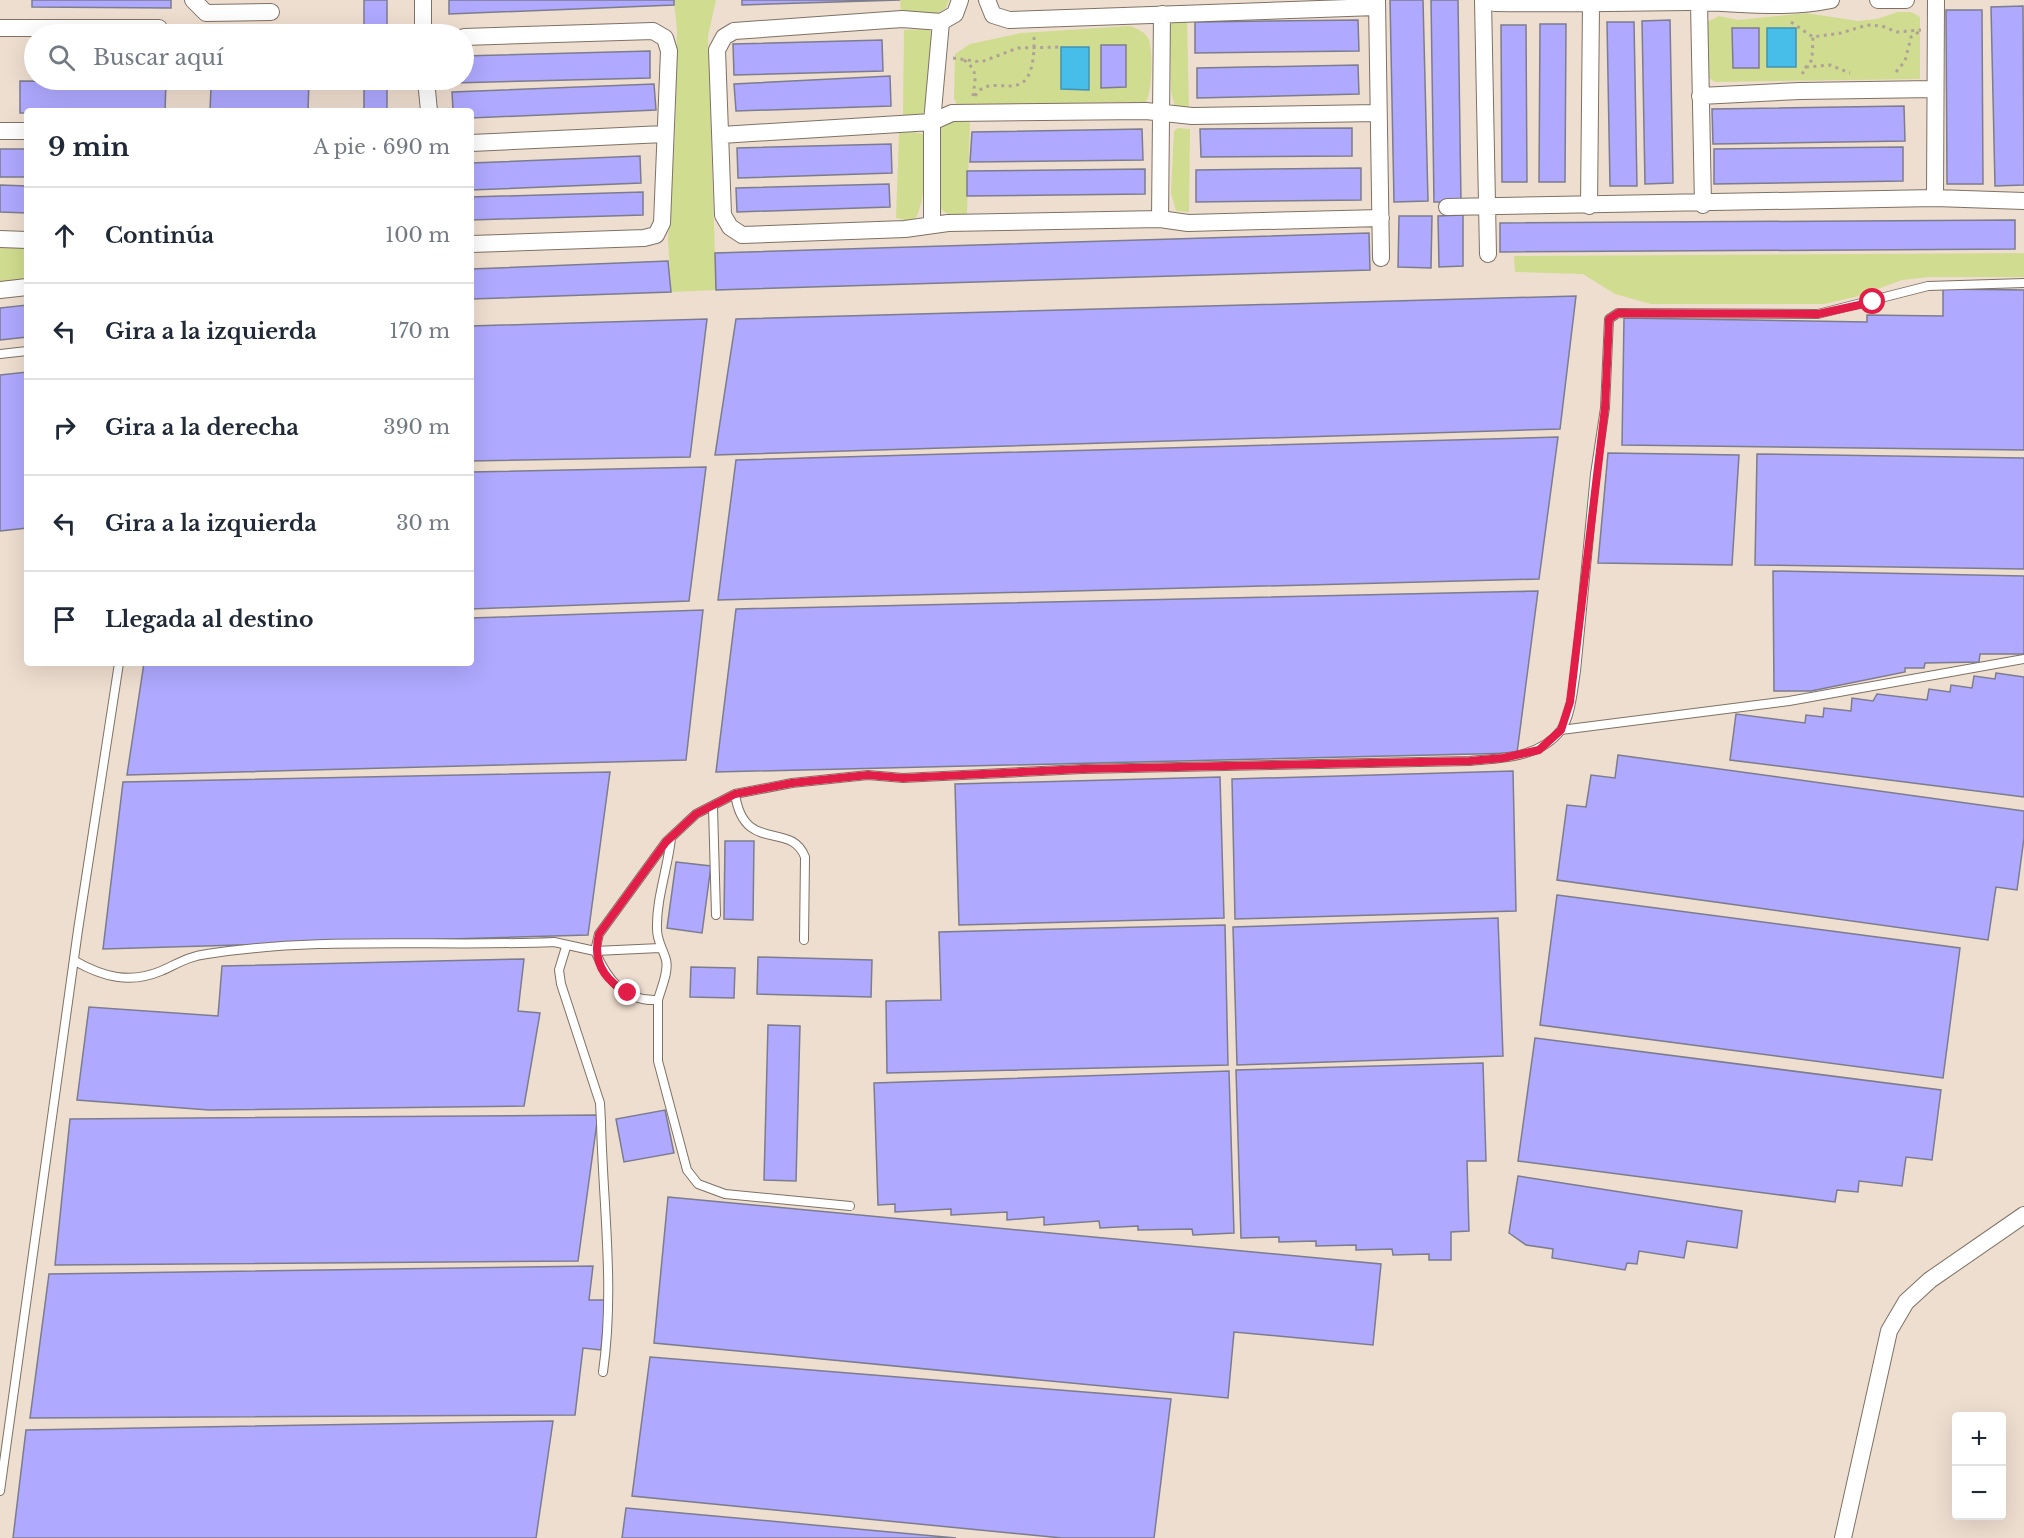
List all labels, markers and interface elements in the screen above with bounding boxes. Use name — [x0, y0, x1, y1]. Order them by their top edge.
search box — [24, 24, 474, 90]
icon: search — [45, 41, 78, 74]
text: Buscar aquí — [93, 44, 224, 71]
text: 9 min — [48, 131, 129, 163]
text: A pie · 690 m — [313, 135, 450, 159]
icon: ahead — [48, 219, 81, 252]
text: Continúa — [105, 222, 214, 249]
text: 100 m — [385, 223, 450, 247]
route start — [1859, 288, 1885, 314]
icon: left — [48, 315, 81, 348]
text: Gira a la izquierda — [105, 318, 317, 345]
text: 170 m — [390, 319, 450, 343]
icon: right — [48, 411, 81, 444]
text: Gira a la derecha — [105, 414, 299, 441]
text: 390 m — [383, 415, 450, 439]
icon: left — [48, 507, 81, 540]
text: Gira a la izquierda — [105, 510, 317, 537]
text: 30 m — [396, 511, 450, 535]
icon: arrive — [48, 603, 81, 636]
text: Llegada al destino — [105, 606, 314, 633]
route end — [614, 979, 640, 1005]
map controls — [1952, 1412, 2006, 1520]
button: + — [1952, 1412, 2006, 1466]
button: − — [1952, 1466, 2006, 1520]

